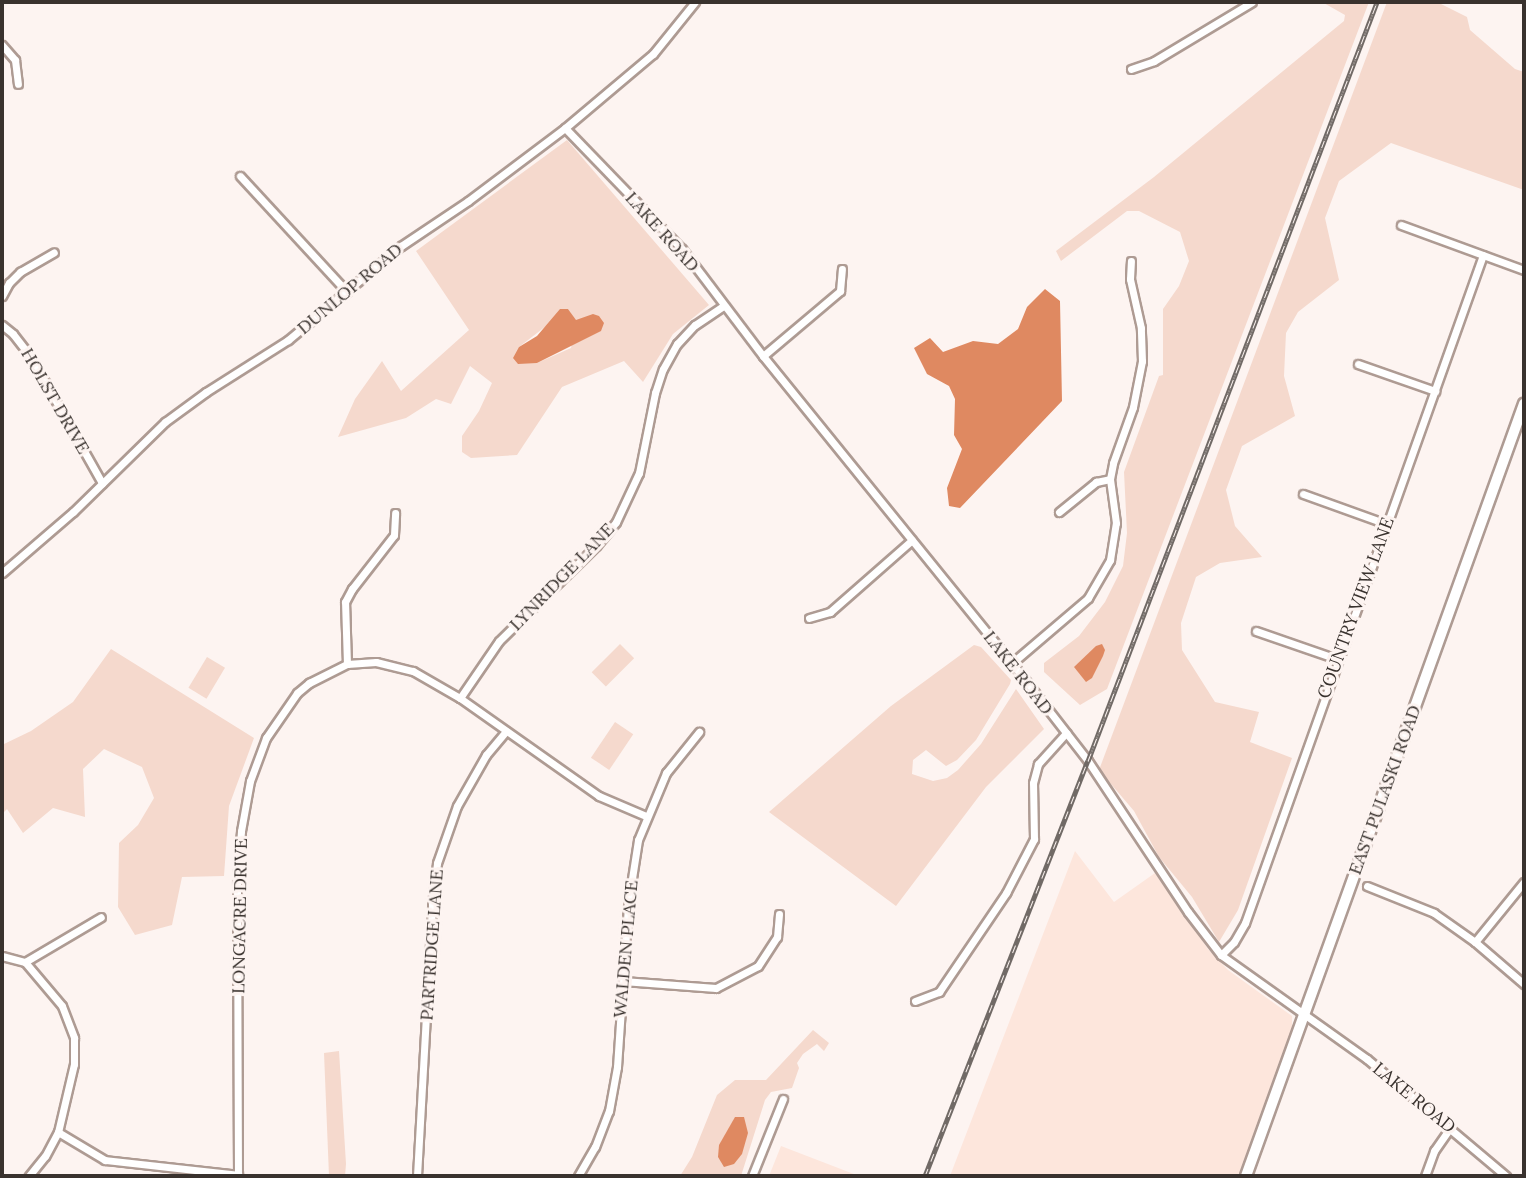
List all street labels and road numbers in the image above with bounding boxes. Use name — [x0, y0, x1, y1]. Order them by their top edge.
street label: LAKE ROAD — [620, 188, 704, 276]
street label: DUNLOP ROAD — [293, 239, 407, 339]
street label: HOLST DRIVE — [16, 344, 94, 458]
street label: COUNTRY VIEW LANE — [1313, 514, 1399, 702]
street label: LYNRIDGE LANE — [505, 519, 619, 635]
street label: LAKE ROAD — [979, 627, 1057, 719]
street label: EAST PULASKI ROAD — [1344, 702, 1426, 878]
street label: LONGACRE DRIVE — [228, 838, 252, 994]
street label: PARTRIDGE LANE — [416, 869, 448, 1021]
street label: WALDEN PLACE — [609, 879, 643, 1019]
street label: LAKE ROAD — [1368, 1058, 1460, 1138]

